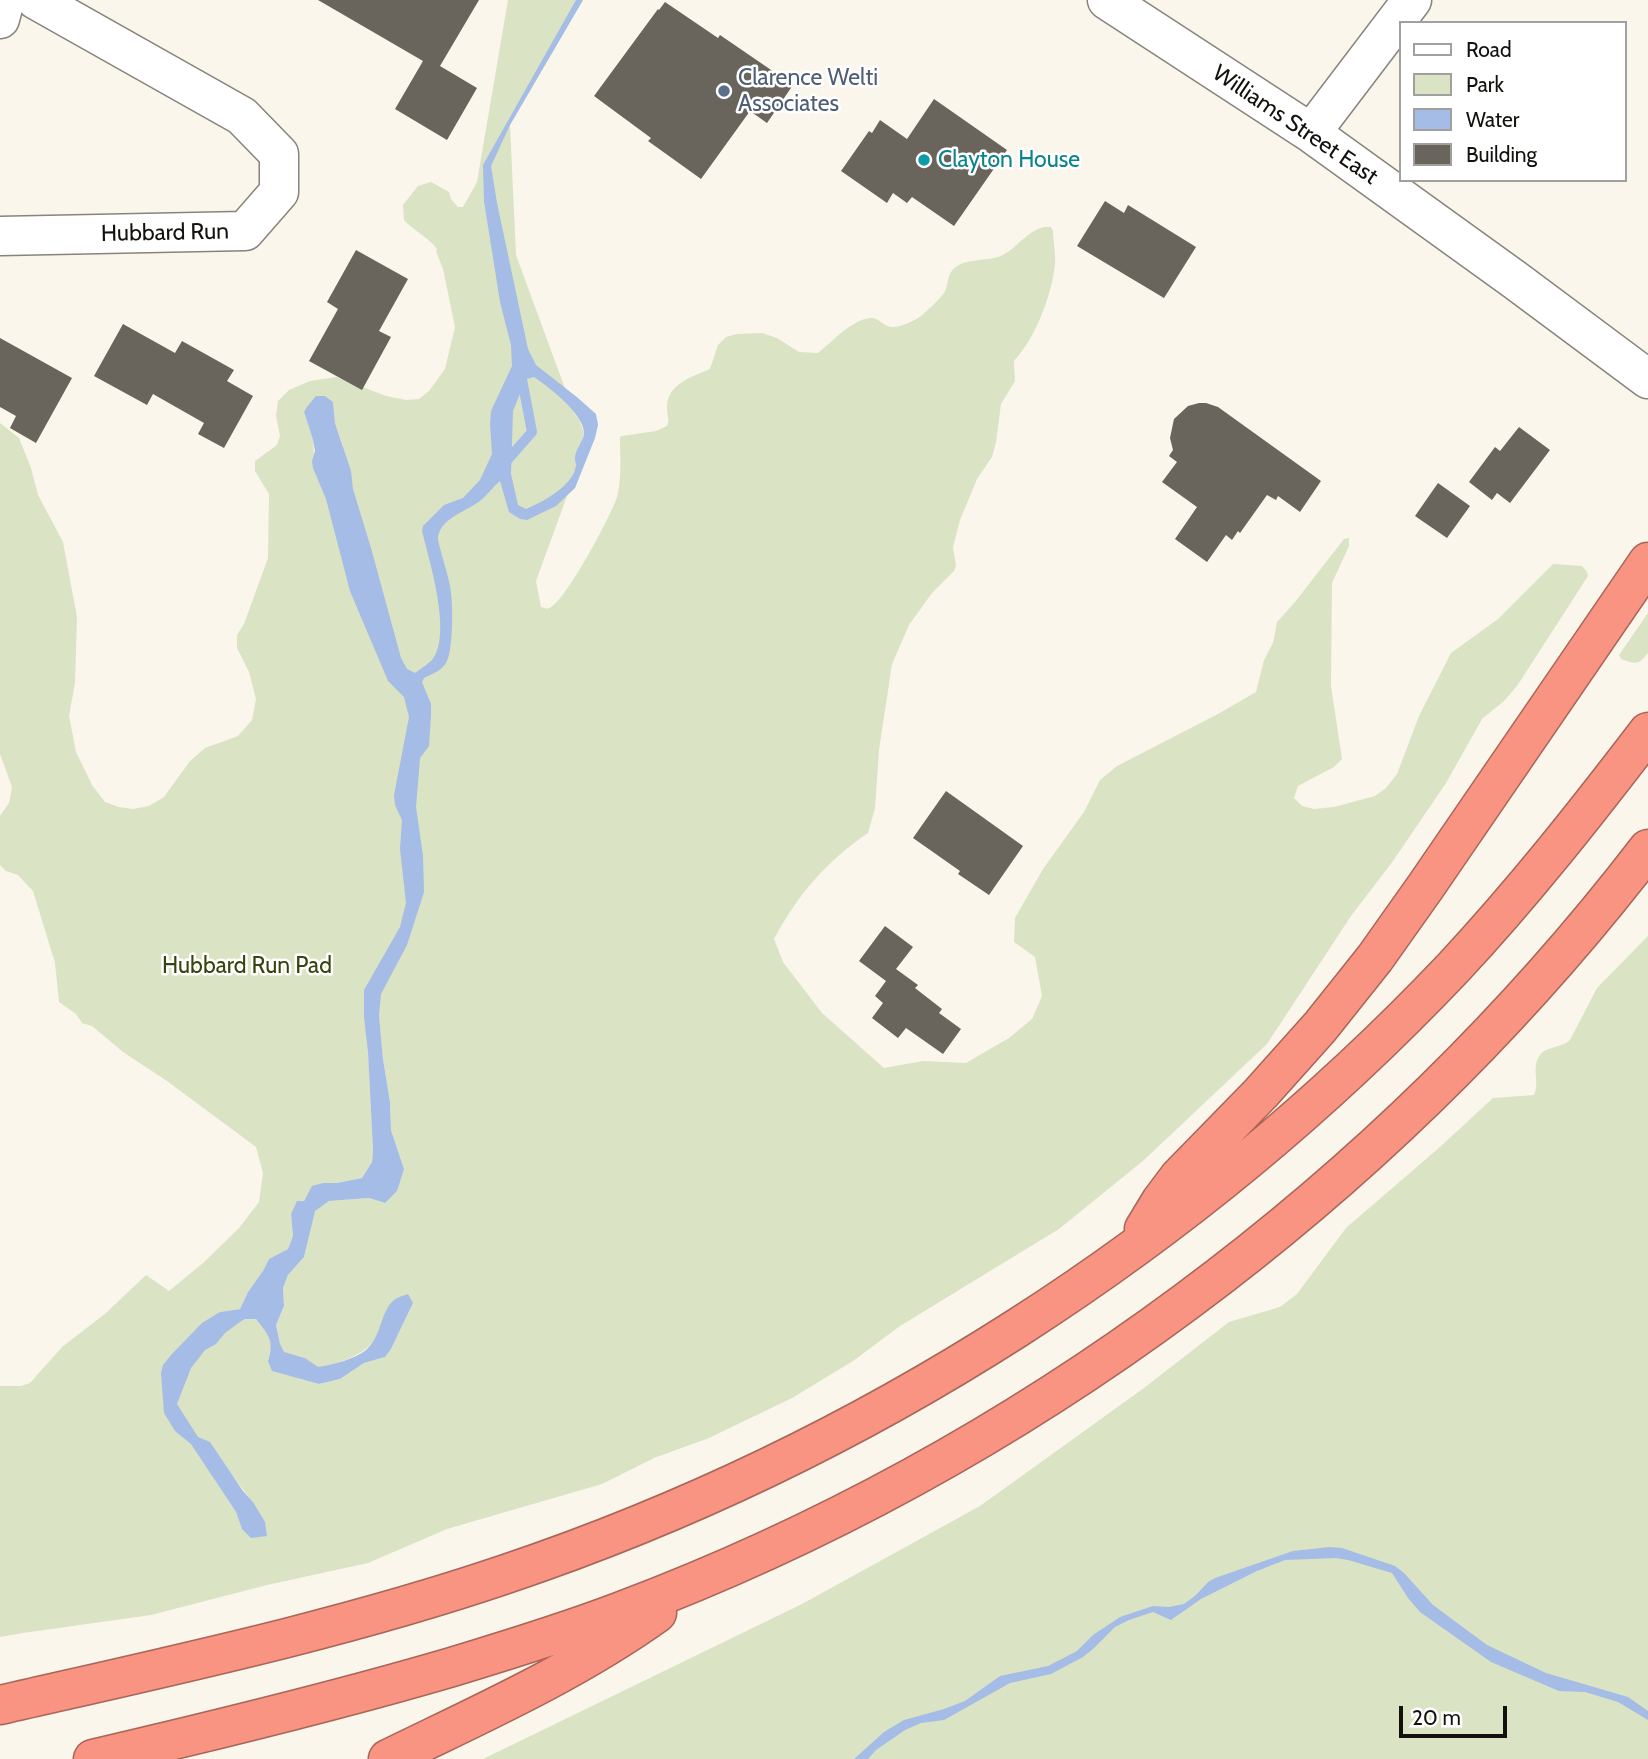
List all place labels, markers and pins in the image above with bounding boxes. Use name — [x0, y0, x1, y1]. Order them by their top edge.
place label: Clarence Welti Associates — [738, 64, 878, 118]
marker: Clarence Welti Associates — [716, 83, 732, 99]
place label: Clayton House — [938, 146, 1080, 174]
marker: Clayton House — [916, 152, 932, 168]

